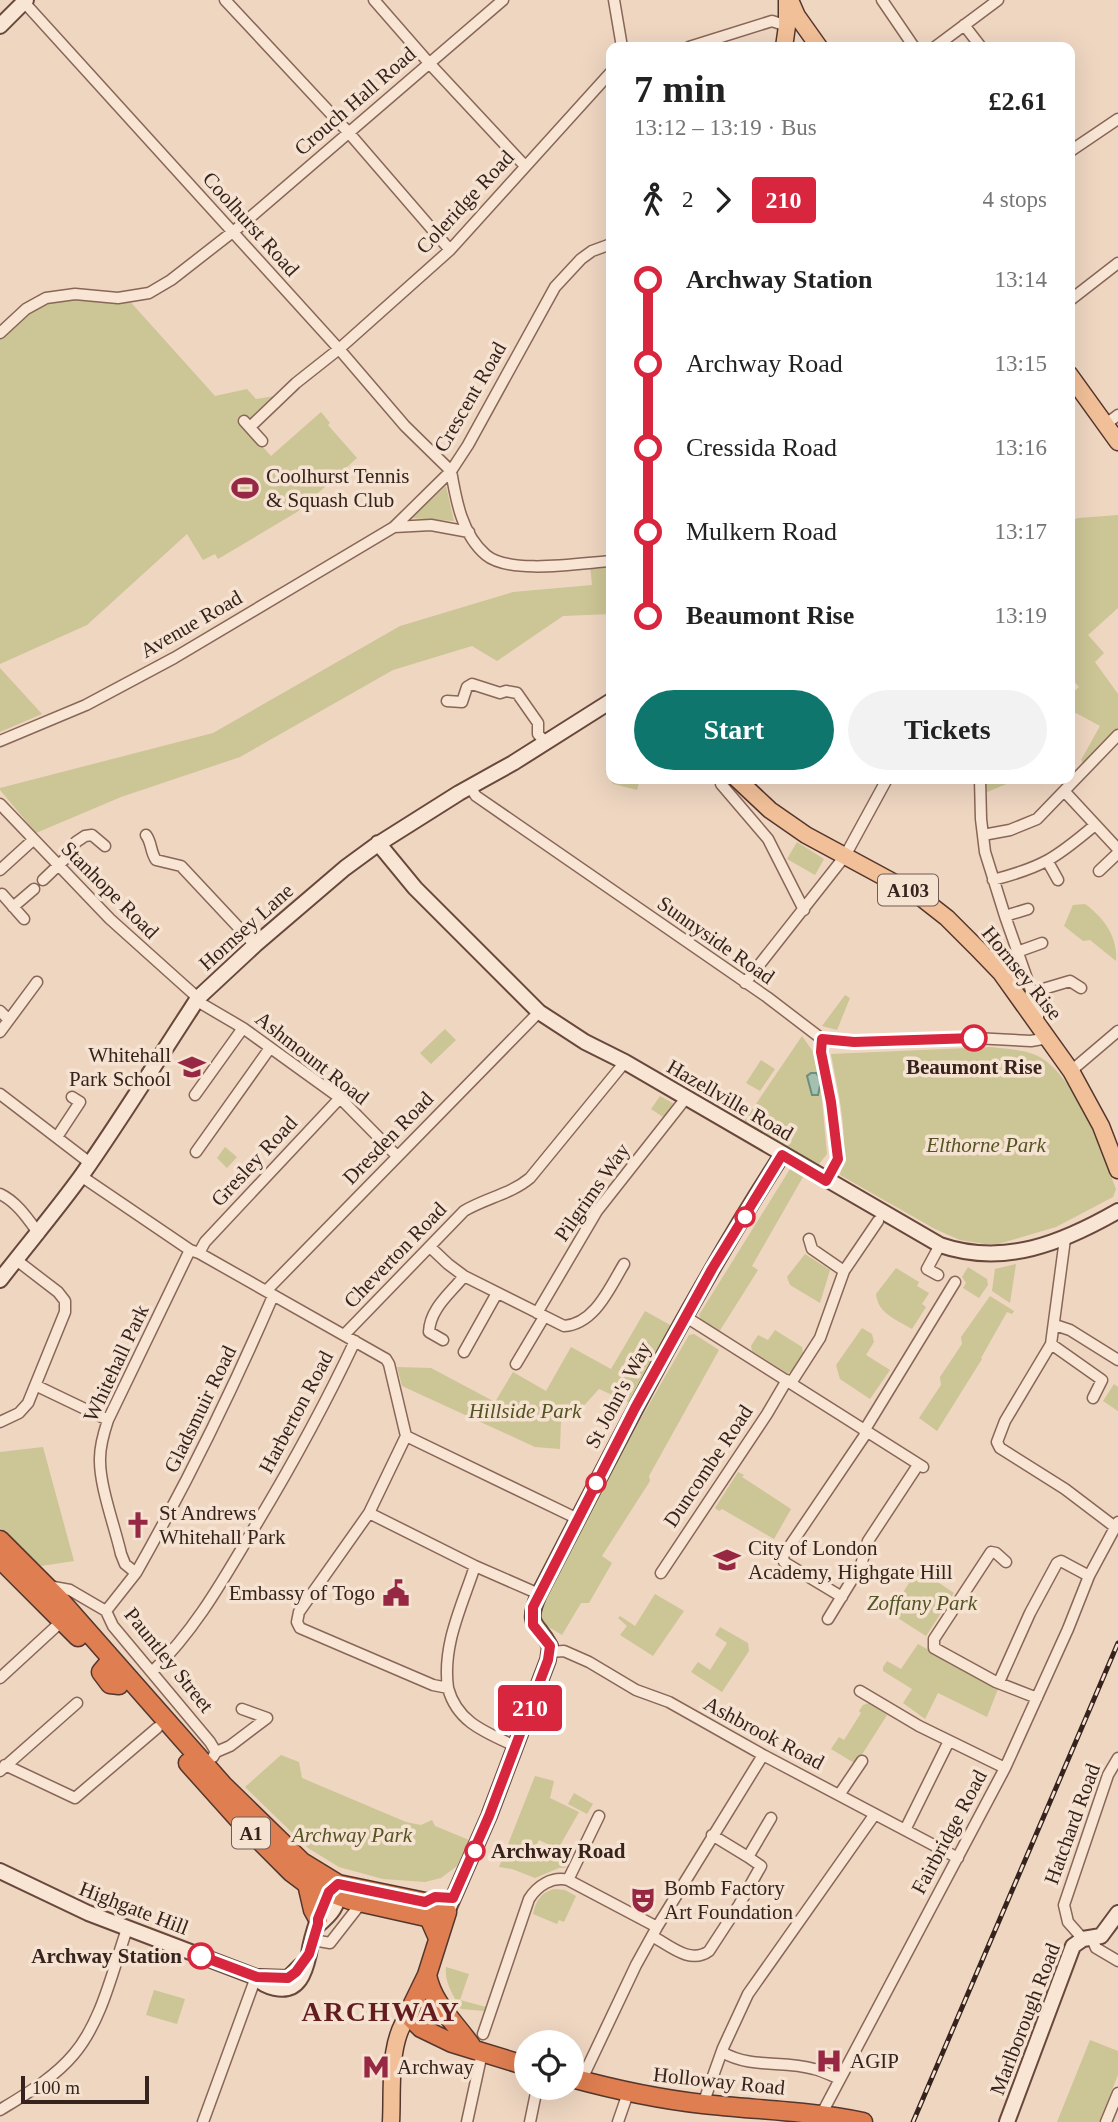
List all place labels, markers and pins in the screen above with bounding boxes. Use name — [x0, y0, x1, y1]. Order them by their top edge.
place label: Coolhurst Tennis & Squash Club — [266, 464, 409, 512]
sports icon: Coolhurst Tennis & Squash Club — [230, 473, 260, 503]
marker: Beaumont Rise — [961, 1025, 987, 1051]
place label: Whitehall Park School — [69, 1043, 171, 1091]
school or university icon: Whitehall Park School — [177, 1052, 207, 1082]
place label: Beaumont Rise — [906, 1055, 1042, 1079]
unlabelled marker — [735, 1207, 755, 1227]
unlabelled marker — [586, 1473, 606, 1493]
place label: St Andrews Whitehall Park — [159, 1501, 286, 1549]
church icon: St Andrews Whitehall Park — [123, 1510, 153, 1540]
place label: City of London Academy, Highgate Hill — [748, 1536, 953, 1584]
school or university icon: City of London Academy, Highgate Hill — [712, 1545, 742, 1575]
public building icon: Embassy of Togo — [381, 1578, 411, 1608]
place label: Embassy of Togo — [229, 1581, 375, 1605]
place label: Archway Road — [491, 1839, 626, 1863]
marker: Archway Road — [465, 1841, 485, 1861]
place label: Bomb Factory Art Foundation — [664, 1876, 793, 1924]
theatre icon: Bomb Factory Art Foundation — [628, 1885, 658, 1915]
marker: Archway Station — [188, 1943, 214, 1969]
place label: Archway Station — [31, 1944, 182, 1968]
hospital icon: AGIP — [814, 2046, 844, 2076]
place label: AGIP — [850, 2049, 899, 2073]
metro station icon: Archway — [361, 2052, 391, 2082]
place label: Archway — [397, 2055, 474, 2079]

